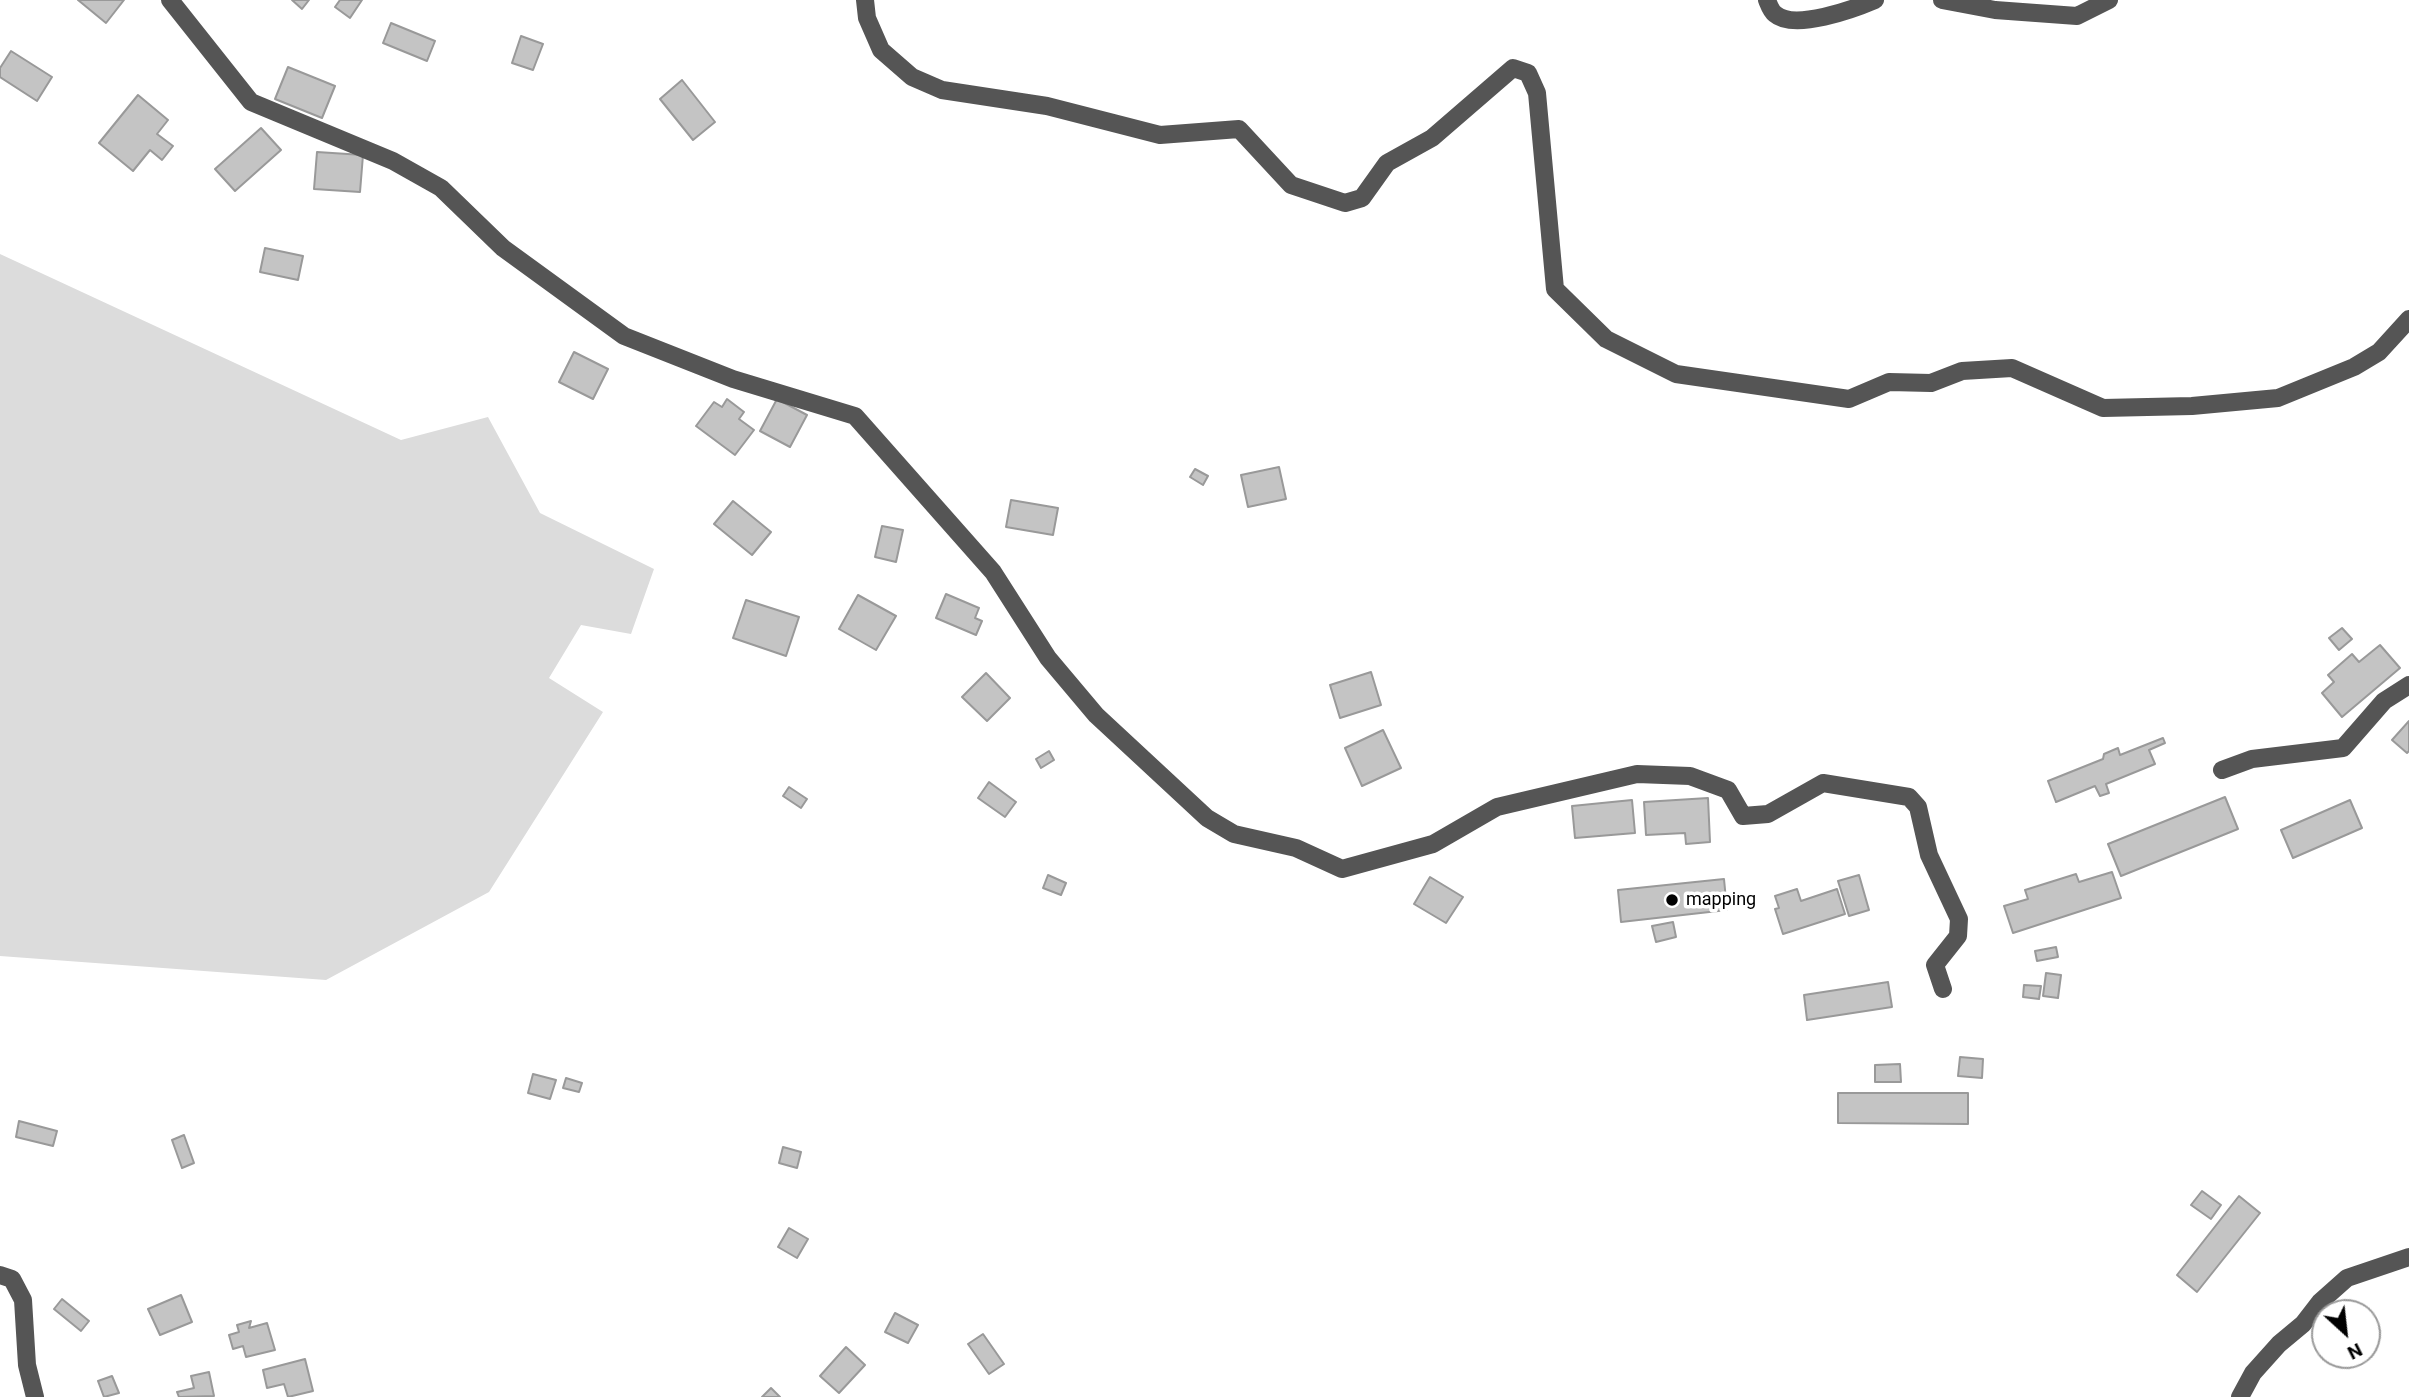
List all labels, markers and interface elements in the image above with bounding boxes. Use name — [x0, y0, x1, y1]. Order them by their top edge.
place label: mapping — [1686, 889, 1756, 911]
marker: mapping — [1664, 892, 1680, 908]
north arrow — [2311, 1299, 2381, 1369]
text: N — [2344, 1338, 2366, 1365]

